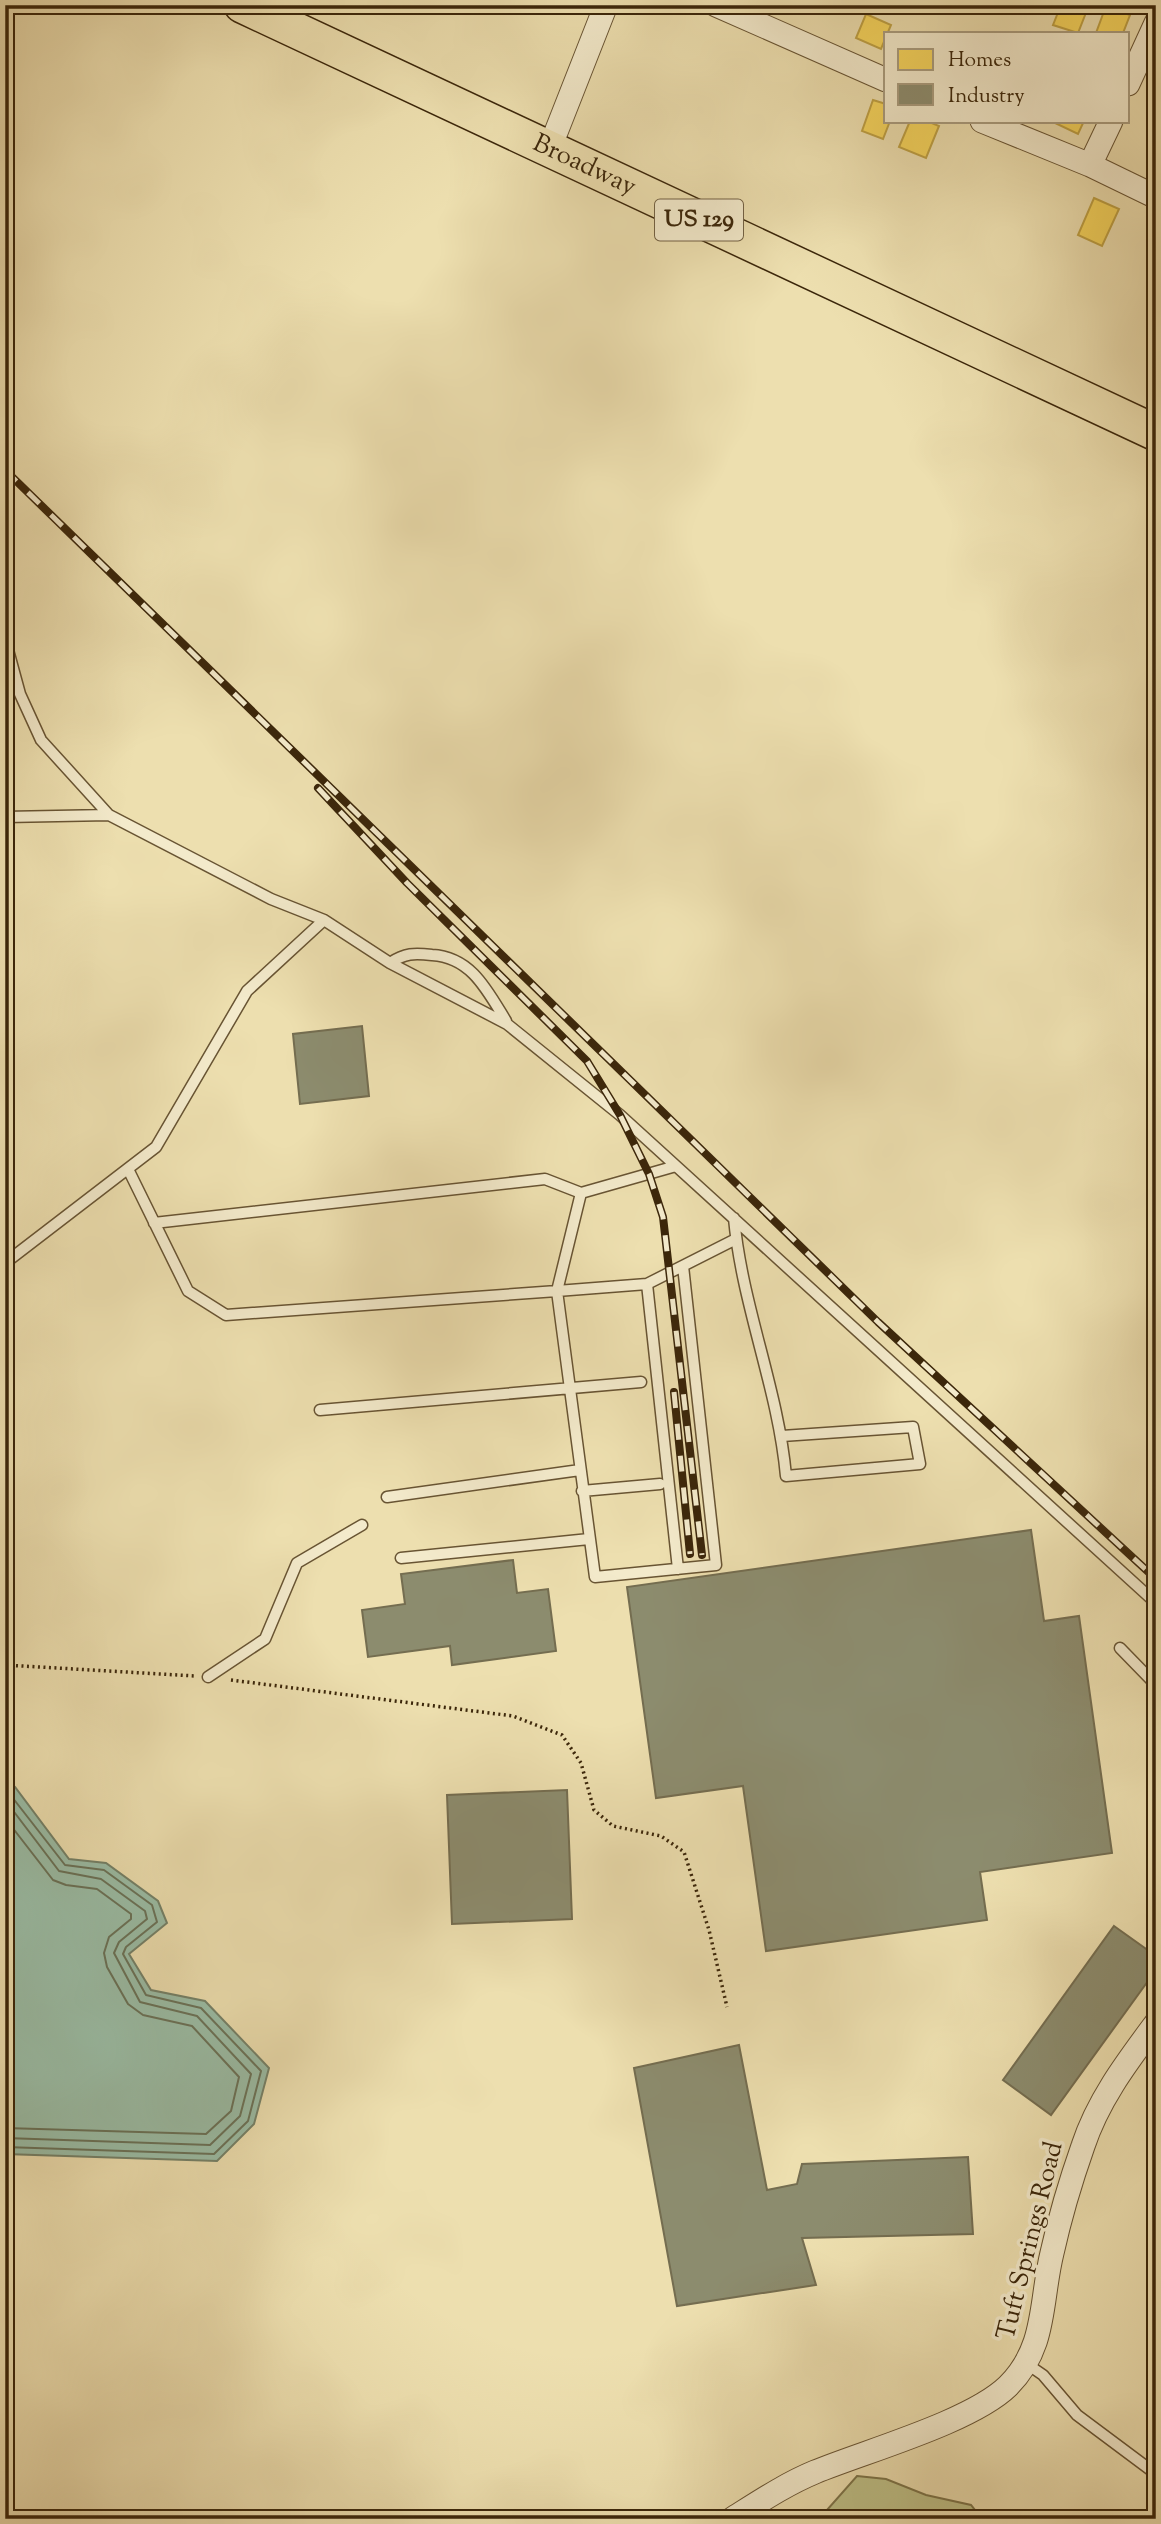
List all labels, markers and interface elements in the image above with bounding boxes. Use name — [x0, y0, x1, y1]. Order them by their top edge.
legend — [884, 32, 1130, 122]
text: Homes — [948, 46, 1011, 76]
text: Industry — [948, 82, 1025, 112]
street label: Broadway — [526, 125, 642, 206]
road number: US 129 — [655, 200, 743, 240]
street label: Tuft Springs Road — [988, 2138, 1074, 2344]

